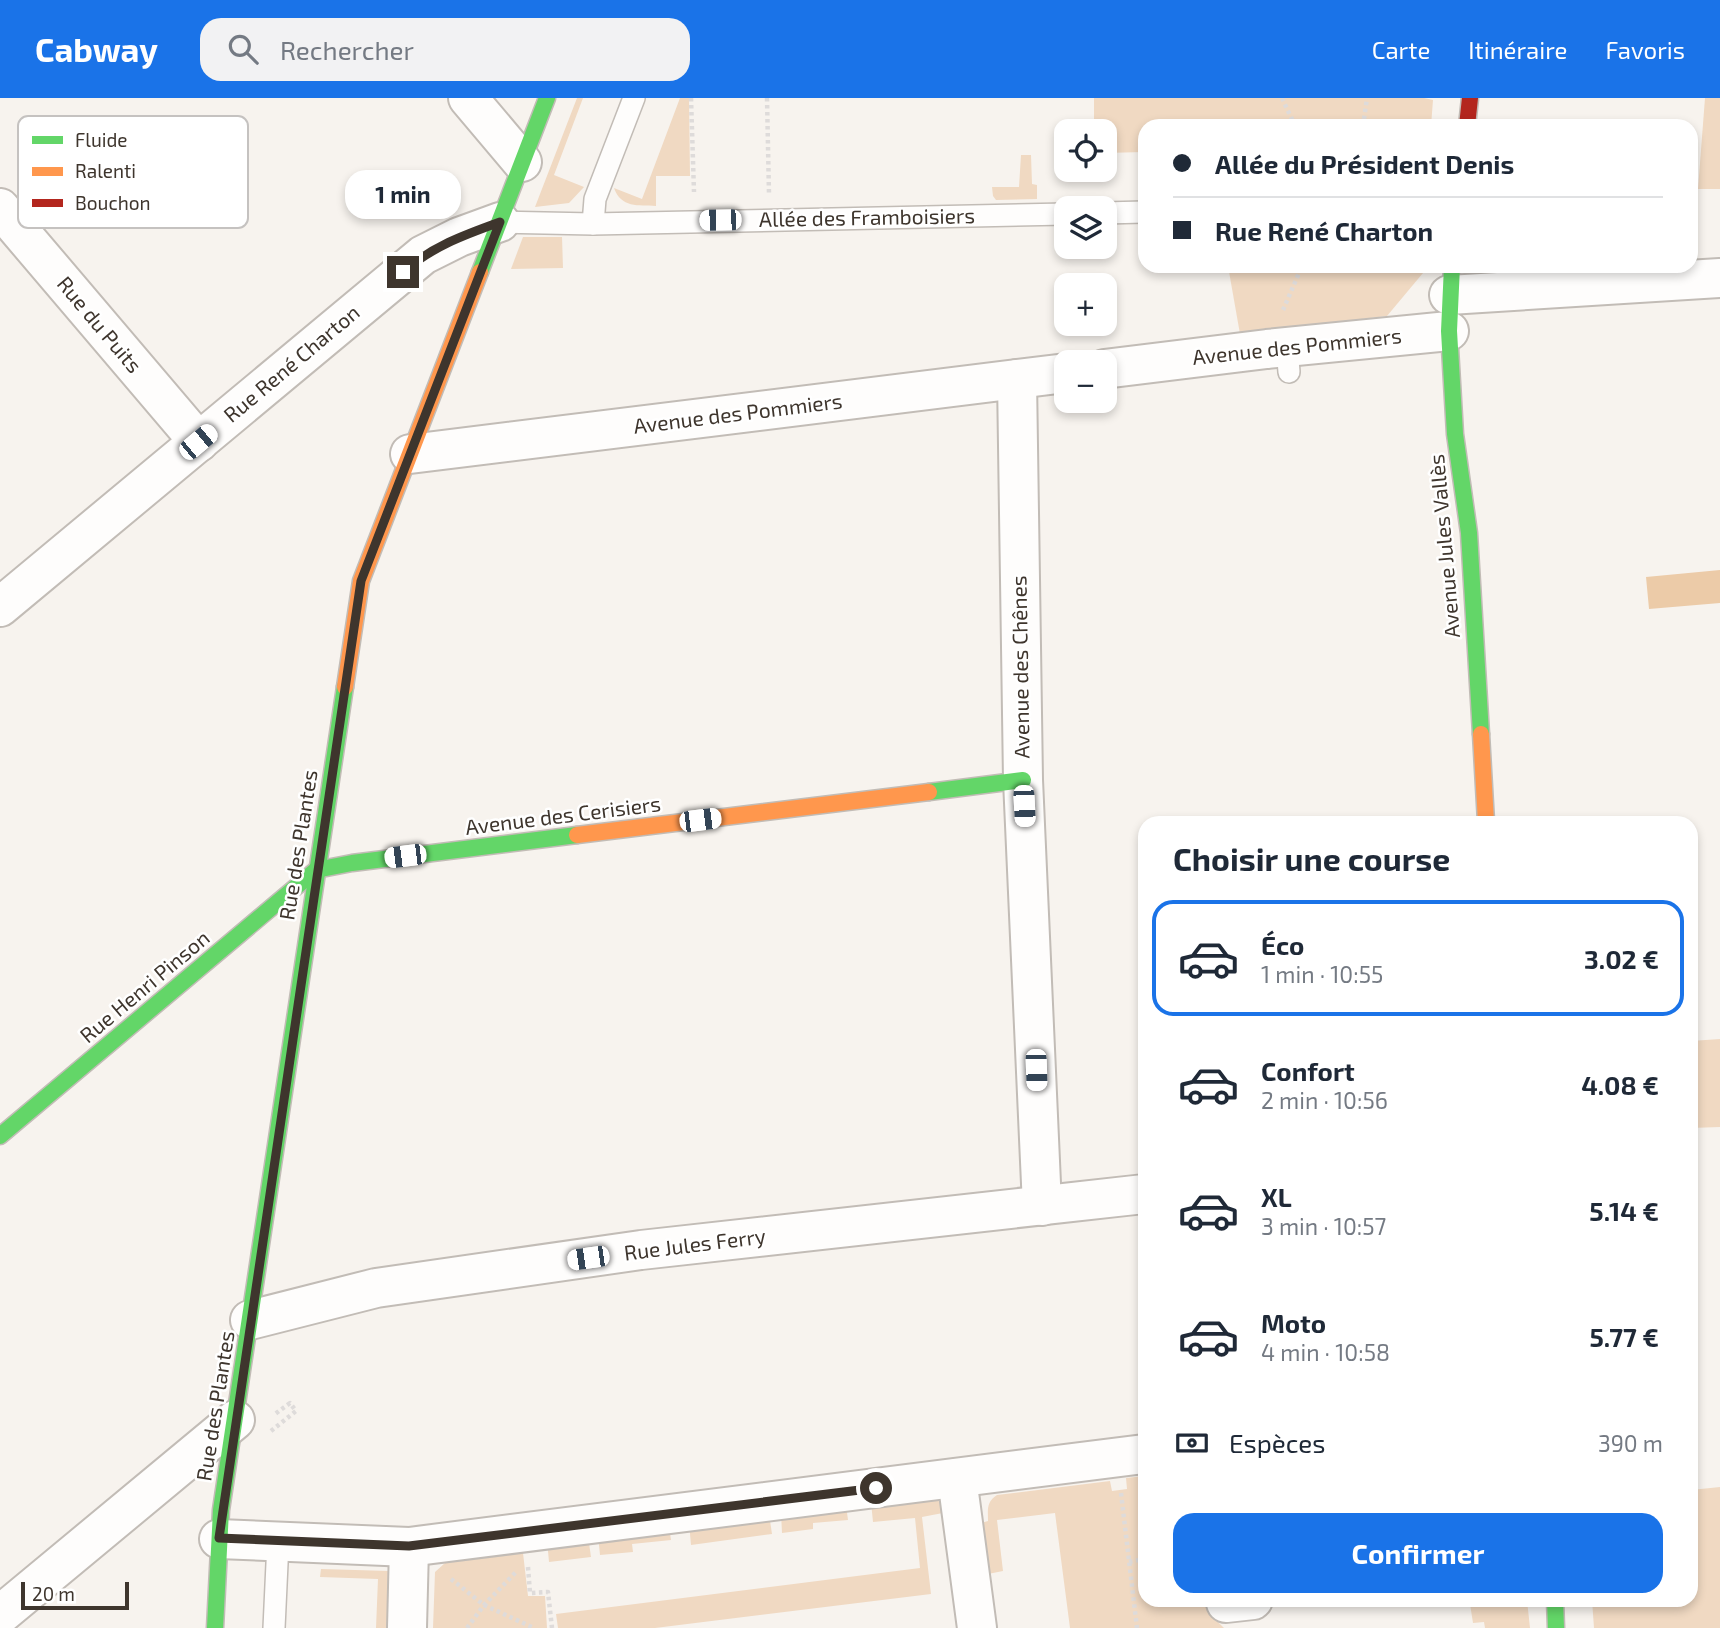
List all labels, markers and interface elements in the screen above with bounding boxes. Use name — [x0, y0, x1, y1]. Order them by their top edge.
search box — [200, 18, 690, 81]
text: Cabway — [35, 29, 158, 69]
icon: search — [224, 30, 262, 68]
text: Rechercher — [280, 34, 414, 65]
text: Carte — [1372, 35, 1430, 64]
text: Itinéraire — [1468, 35, 1567, 64]
text: Favoris — [1605, 35, 1685, 64]
legend — [18, 116, 248, 228]
map controls — [1054, 119, 1117, 413]
button: locate — [1054, 119, 1117, 182]
text: Fluide — [75, 128, 128, 151]
text: Allée du Président Denis — [1215, 148, 1514, 179]
text: Ralenti — [75, 159, 136, 182]
callout: 1 min — [345, 170, 461, 220]
text: 1 min — [375, 180, 431, 208]
text: Bouchon — [75, 191, 151, 214]
button: layers — [1054, 196, 1117, 259]
street label: Allée des Framboisiers — [759, 202, 975, 231]
car — [699, 209, 742, 231]
text: Rue René Charton — [1215, 215, 1433, 246]
route end — [387, 256, 419, 288]
street label: Rue du Puits — [53, 271, 148, 377]
button: + — [1054, 273, 1117, 336]
street label: Rue René Charton — [218, 299, 364, 427]
street label: Avenue des Pommiers — [1191, 322, 1403, 369]
button: − — [1054, 350, 1117, 413]
street label: Avenue des Pommiers — [632, 387, 844, 438]
car — [176, 420, 221, 464]
street label: Avenue Jules Vallès — [1423, 453, 1464, 639]
street label: Avenue des Chênes — [1005, 575, 1034, 759]
street label: Rue des Plantes — [273, 768, 322, 922]
car — [1013, 784, 1036, 828]
street label: Avenue des Cerisiers — [464, 790, 662, 839]
car — [678, 807, 723, 833]
text: Choisir une course — [1173, 839, 1450, 877]
car — [383, 843, 428, 869]
street label: Rue Henri Pinson — [74, 924, 214, 1047]
icon: car — [1177, 927, 1240, 990]
text: Éco — [1261, 929, 1304, 960]
text: 3.02 € — [1584, 943, 1659, 974]
text: 1 min · 10:55 — [1261, 960, 1383, 988]
car — [1025, 1049, 1048, 1091]
icon: car — [1177, 1053, 1240, 1116]
text: Confort — [1261, 1055, 1355, 1086]
text: 4.08 € — [1581, 1069, 1659, 1100]
text: 2 min · 10:56 — [1261, 1086, 1388, 1114]
icon: car — [1177, 1179, 1240, 1242]
text: XL — [1261, 1181, 1292, 1212]
text: 5.14 € — [1589, 1195, 1659, 1226]
text: 3 min · 10:57 — [1261, 1212, 1386, 1240]
street label: Rue Jules Ferry — [622, 1222, 767, 1265]
car — [566, 1245, 611, 1271]
icon: car — [1177, 1305, 1240, 1368]
text: Moto — [1261, 1307, 1326, 1338]
text: 5.77 € — [1589, 1321, 1659, 1352]
street label: Rue des Plantes — [190, 1329, 239, 1483]
text: 4 min · 10:58 — [1261, 1338, 1390, 1366]
icon: cash — [1173, 1424, 1211, 1462]
text: Espèces — [1229, 1427, 1326, 1458]
text: 390 m — [1598, 1429, 1663, 1457]
route start — [860, 1472, 892, 1504]
button: Confirmer — [1173, 1513, 1663, 1593]
scale bar — [21, 1579, 130, 1611]
text: 20 m — [32, 1582, 75, 1605]

